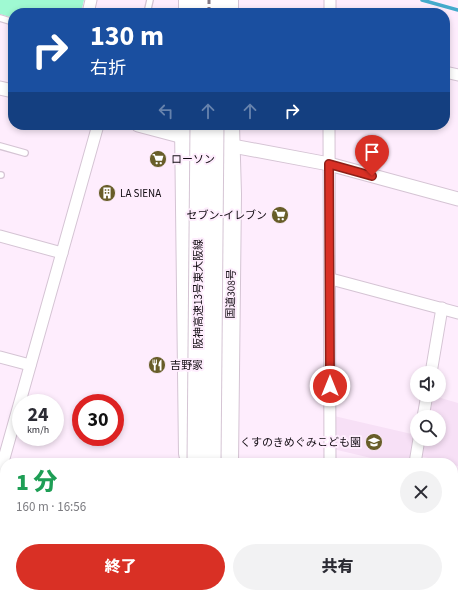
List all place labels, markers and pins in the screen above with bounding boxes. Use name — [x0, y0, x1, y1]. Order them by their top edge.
pin — [355, 135, 389, 176]
supermarket icon: ローソン — [148, 149, 168, 169]
place label: ローソン — [171, 152, 215, 167]
building icon: LA SIENA — [97, 183, 117, 203]
place label: LA SIENA — [120, 186, 161, 201]
supermarket icon: セブン-イレブン — [270, 205, 290, 225]
place label: セブン-イレブン — [187, 208, 267, 223]
restaurant icon: 吉野家 — [147, 355, 167, 375]
place label: 吉野家 — [170, 358, 203, 373]
school or university icon: くすのきめぐみこども園 — [364, 432, 384, 452]
place label: くすのきめぐみこども園 — [240, 435, 361, 450]

